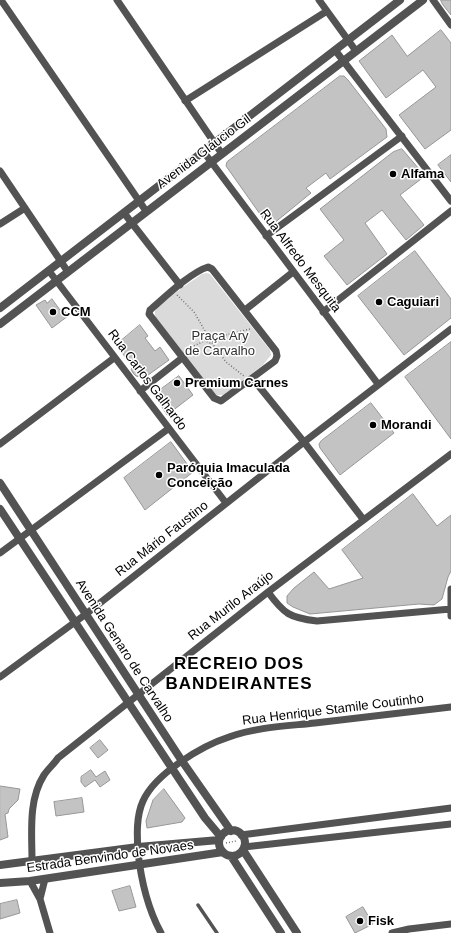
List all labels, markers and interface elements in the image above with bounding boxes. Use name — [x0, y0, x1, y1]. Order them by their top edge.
street label: Avenida Gláucio Gil — [154, 111, 254, 193]
place label: Alfama — [401, 166, 444, 182]
marker: Alfama — [388, 169, 398, 179]
street label: Rua Alfredo Mesquita — [256, 206, 344, 316]
place label: Caguiari — [387, 294, 439, 310]
marker: Caguiari — [374, 297, 384, 307]
place label: CCM — [61, 304, 91, 320]
marker: CCM — [48, 307, 58, 317]
street label: Rua Carlos Galhardo — [104, 327, 190, 433]
park label: Praça Ary de Carvalho — [185, 328, 255, 359]
place label: Premium Carnes — [185, 375, 288, 391]
marker: Premium Carnes — [172, 378, 182, 388]
place label: Morandi — [381, 417, 432, 433]
marker: Morandi — [368, 420, 378, 430]
place label: Paróquia Imaculada Conceição — [167, 460, 290, 491]
marker: Paróquia Imaculada Conceição — [154, 470, 164, 480]
street label: Rua Mário Faustino — [113, 498, 211, 580]
street label: Rua Murilo Araújo — [185, 568, 277, 644]
street label: Avenida Genaro de Carvalho — [72, 577, 176, 725]
district label: RECREIO DOS BANDEIRANTES — [165, 654, 313, 694]
street label: Rua Henrique Stamile Coutinho — [241, 691, 425, 729]
street label: Estrada Benvindo de Novaes — [26, 838, 194, 876]
place label: Fisk — [368, 913, 394, 929]
marker: Fisk — [355, 916, 365, 926]

